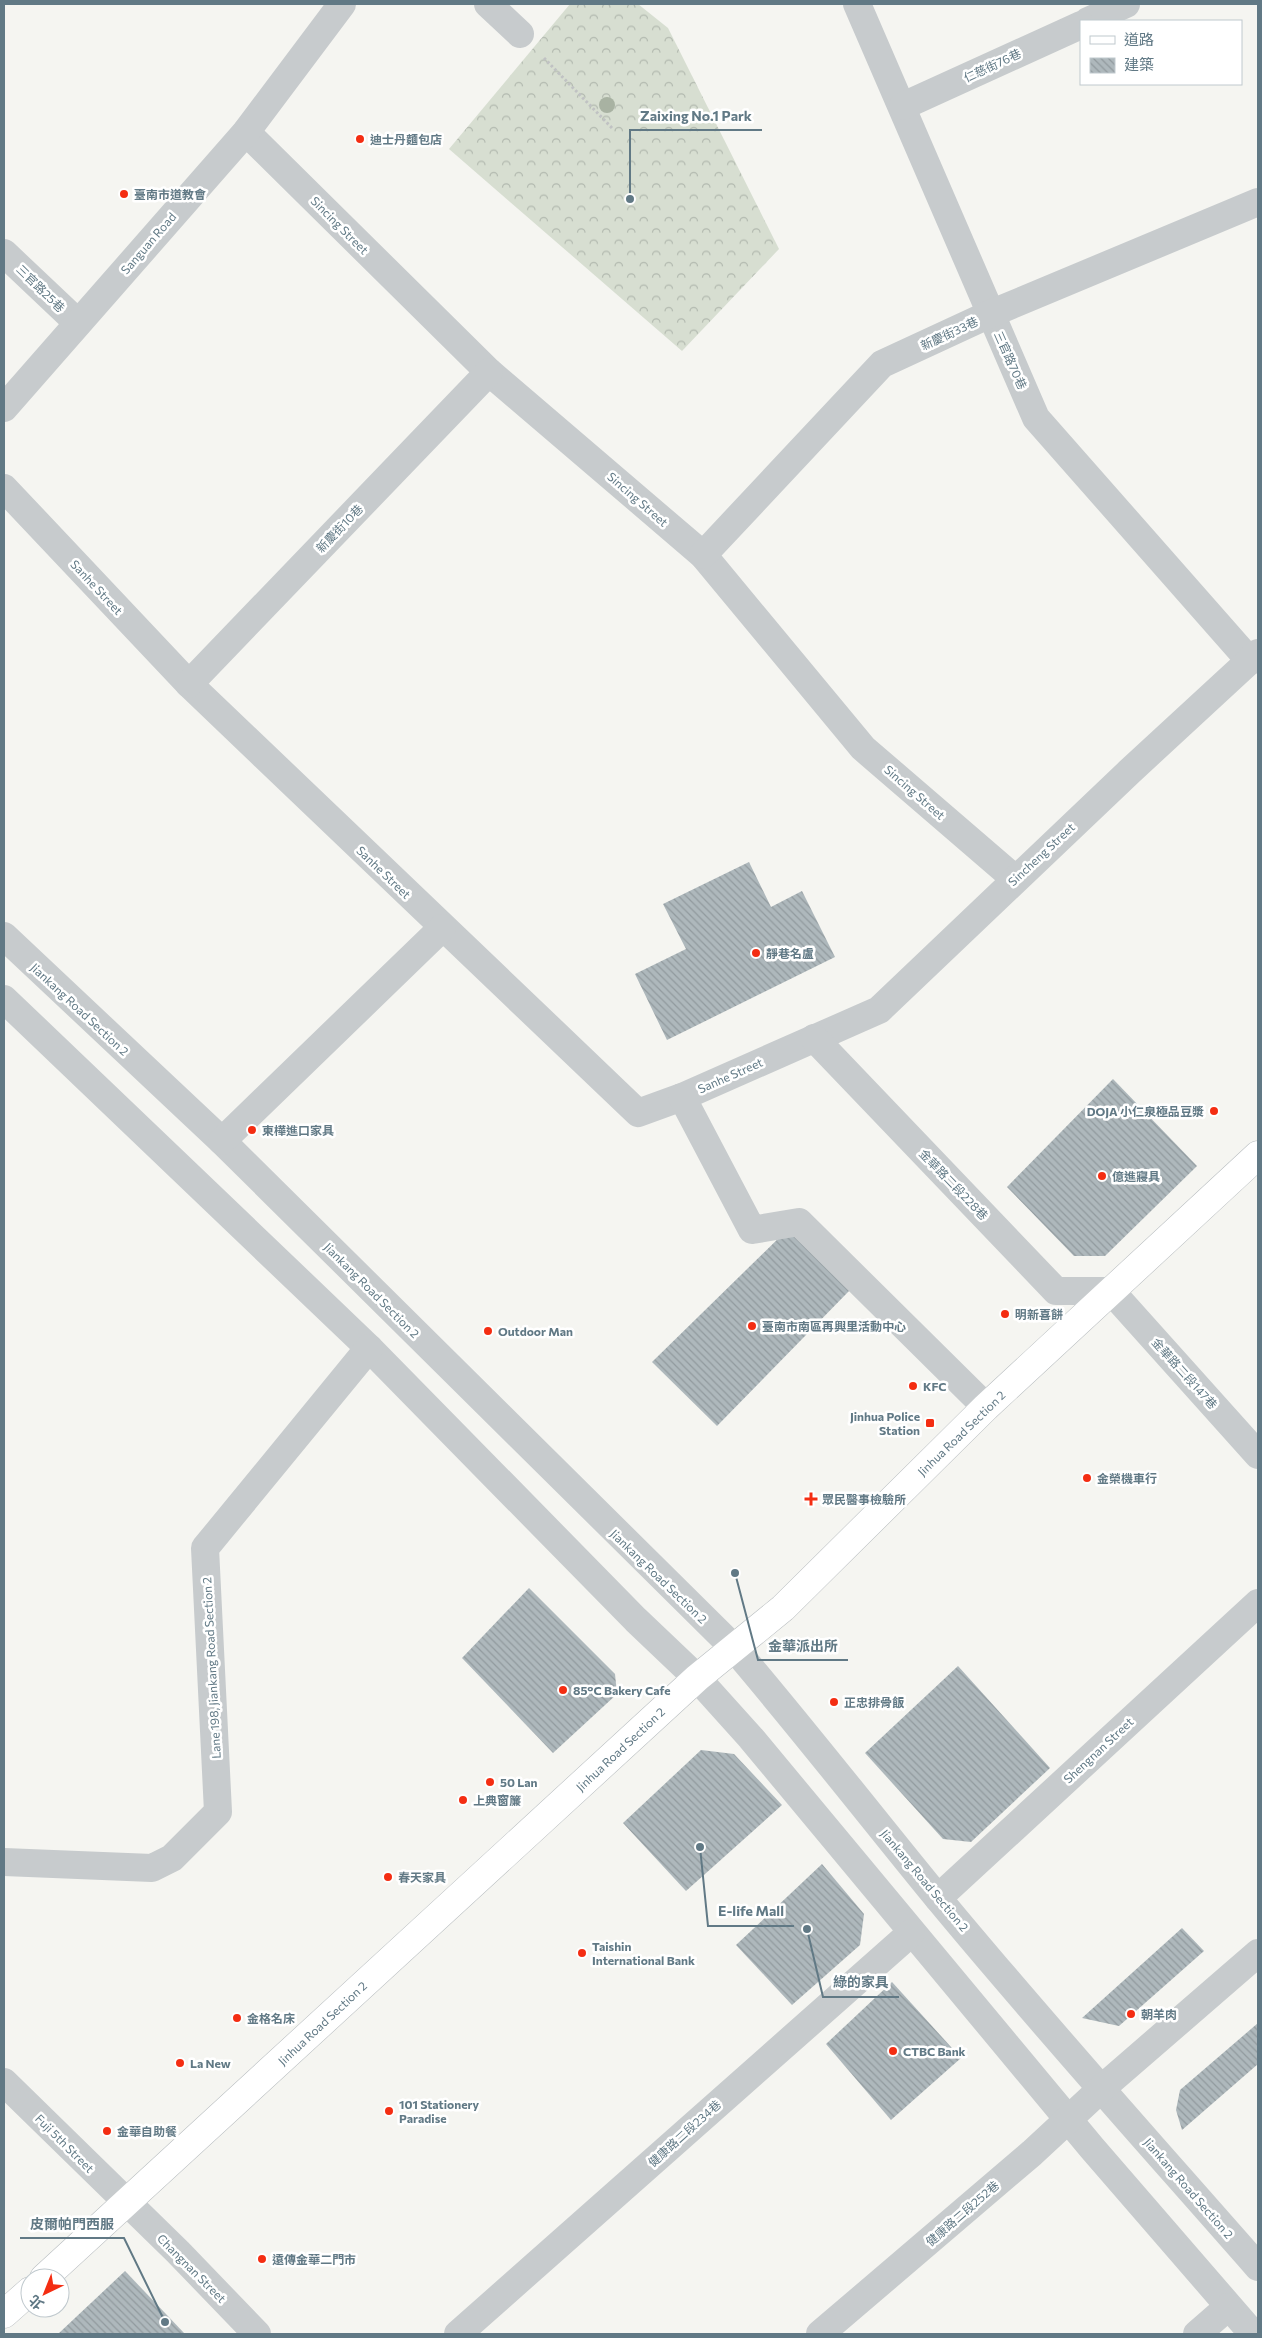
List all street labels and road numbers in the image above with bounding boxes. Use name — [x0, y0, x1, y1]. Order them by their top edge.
street label: 仁慈街76巷 — [961, 46, 1023, 84]
street label: Sincing Street — [308, 193, 372, 257]
street label: Sanguan Road — [117, 209, 179, 277]
street label: 三官路25巷 — [14, 262, 68, 314]
street label: 新慶街33巷 — [918, 314, 980, 352]
street label: 三官路70巷 — [992, 329, 1030, 391]
street label: Sincing Street — [605, 469, 671, 529]
street label: 新慶街10巷 — [313, 501, 365, 555]
street label: Sanhe Street — [68, 557, 126, 617]
street label: Sincing Street — [882, 762, 948, 822]
street label: Sincheng Street — [1005, 820, 1077, 888]
street label: Sanhe Street — [354, 843, 414, 901]
street label: Jiankang Road Section 2 — [27, 960, 132, 1059]
street label: Sanhe Street — [695, 1054, 765, 1096]
street label: 金華路二段228巷 — [917, 1146, 991, 1222]
street label: Jiankang Road Section 2 — [321, 1240, 423, 1341]
street label: 金華路二段147巷 — [1150, 1335, 1220, 1411]
street label: Jinhua Road Section 2 — [914, 1387, 1009, 1479]
street label: Jiankang Road Section 2 — [607, 1526, 710, 1627]
street label: Lane 198, Jiankang Road Section 2 — [199, 1576, 224, 1759]
street label: Jinhua Road Section 2 — [573, 1704, 668, 1794]
street label: Shengnan Street — [1060, 1714, 1136, 1786]
street label: Jiankang Road Section 2 — [877, 1826, 972, 1935]
street label: Jinhua Road Section 2 — [275, 1978, 370, 2068]
street label: 健康路二段234巷 — [645, 2097, 723, 2169]
street label: Fuji 5th Street — [33, 2111, 97, 2175]
street label: Jiankang Road Section 2 — [1141, 2135, 1237, 2242]
street label: 健康路二段252巷 — [923, 2177, 1001, 2249]
street label: Changnan Street — [155, 2231, 229, 2305]

